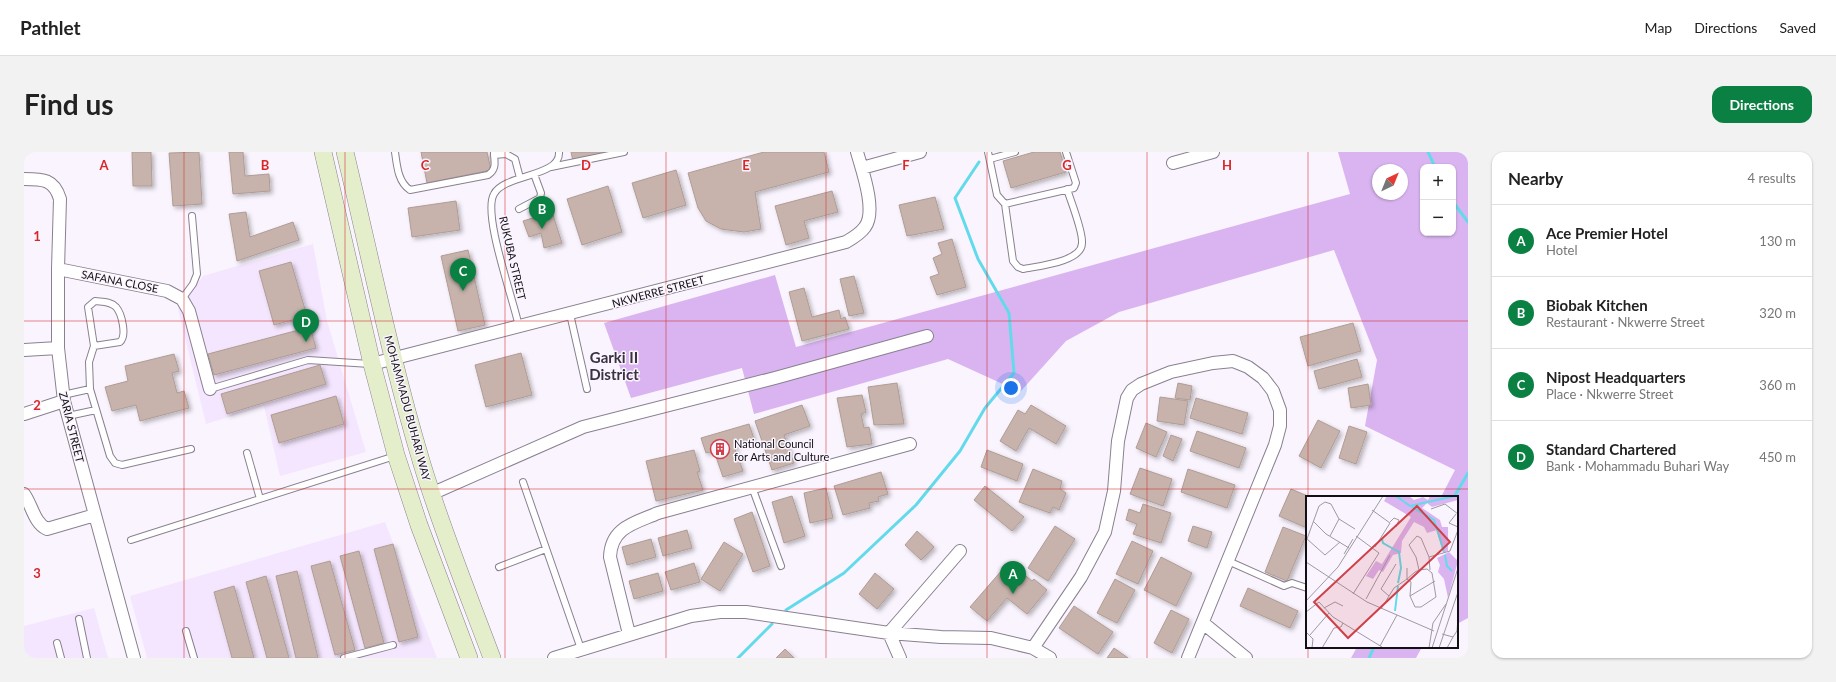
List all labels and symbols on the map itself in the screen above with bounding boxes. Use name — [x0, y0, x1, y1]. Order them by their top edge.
text: A — [98, 157, 109, 173]
text: B — [261, 157, 270, 173]
text: C — [421, 157, 430, 173]
text: D — [581, 157, 591, 173]
text: E — [742, 157, 750, 173]
text: F — [902, 157, 910, 173]
text: G — [1062, 157, 1072, 173]
text: H — [1222, 157, 1232, 173]
north arrow — [1372, 164, 1408, 200]
pin: B — [529, 196, 555, 229]
street label: RUKUBA STREET — [497, 215, 529, 302]
text: 1 — [33, 228, 41, 244]
pin: C — [450, 258, 476, 291]
street label: SAFANA CLOSE — [80, 267, 160, 295]
street label: NKWERRE STREET — [610, 272, 706, 310]
pin: D — [293, 309, 319, 342]
street label: MOHAMMADU BUHARI WAY — [382, 334, 434, 482]
district label: Garki II District — [589, 348, 639, 383]
your location — [1001, 378, 1021, 398]
street label: ZARIA STREET — [57, 390, 87, 464]
text: 2 — [33, 397, 41, 413]
place label: National Council for Arts and Culture — [734, 437, 830, 463]
building icon: National Council for Arts and Culture — [709, 438, 731, 460]
inset map — [1306, 496, 1458, 648]
pin: A — [1000, 561, 1026, 594]
text: 3 — [33, 565, 41, 581]

